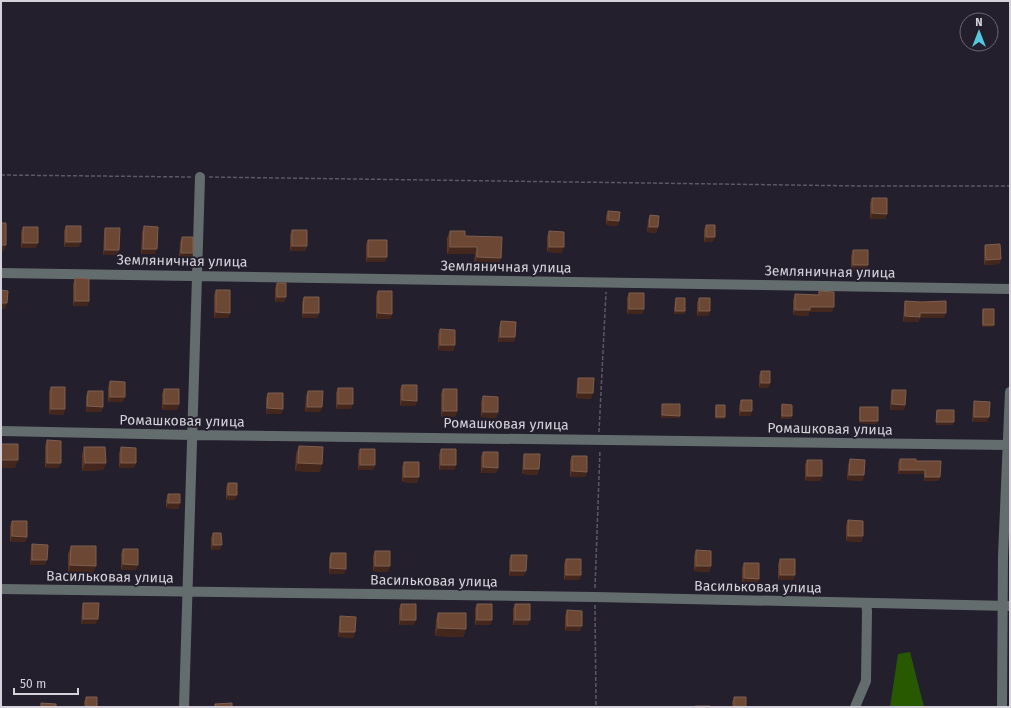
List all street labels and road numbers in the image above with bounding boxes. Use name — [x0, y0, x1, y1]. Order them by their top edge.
street label: Земляничная улица — [116, 251, 248, 271]
street label: Земляничная улица — [440, 257, 572, 277]
street label: Земляничная улица — [764, 262, 896, 282]
street label: Ромашковая улица — [119, 411, 245, 431]
street label: Ромашковая улица — [443, 414, 569, 434]
street label: Ромашковая улица — [767, 419, 893, 439]
street label: Васильковая улица — [46, 567, 174, 587]
street label: Васильковая улица — [370, 571, 498, 591]
street label: Васильковая улица — [694, 577, 822, 597]

